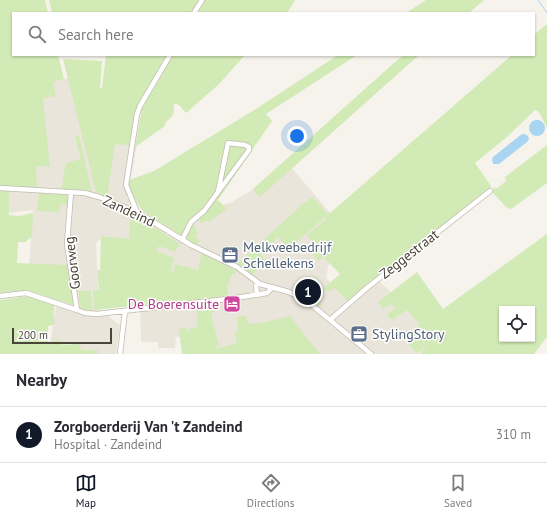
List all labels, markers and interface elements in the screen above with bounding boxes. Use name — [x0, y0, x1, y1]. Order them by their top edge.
search box — [12, 12, 535, 56]
icon: search — [26, 23, 48, 45]
text: Search here — [58, 25, 134, 44]
your location — [287, 126, 307, 146]
street label: Zandeind — [100, 191, 158, 231]
street label: Zeggestraat — [376, 225, 442, 283]
street label: Goorweg — [60, 236, 84, 290]
place label: Melkveebedrijf Schellekens — [243, 238, 332, 272]
office icon: Melkveebedrijf Schellekens — [220, 245, 240, 265]
pin: 1 — [295, 277, 321, 307]
hotel icon: De Boerensuite — [222, 294, 242, 314]
place label: De Boerensuite — [128, 295, 219, 313]
map controls — [499, 306, 535, 342]
button: locate — [499, 306, 535, 342]
office icon: StylingStory — [349, 324, 369, 344]
place label: StylingStory — [372, 325, 445, 343]
scale bar — [12, 326, 112, 345]
text: 200 m — [18, 328, 48, 342]
text: Nearby — [16, 369, 67, 391]
text: Zorgboerderij Van 't Zandeind — [54, 417, 243, 436]
text: 1 — [25, 426, 33, 443]
text: 310 m — [496, 426, 531, 443]
text: Hospital · Zandeind — [54, 436, 162, 453]
tab: Map — [75, 472, 97, 510]
tab: Directions — [247, 472, 294, 510]
tab: Saved — [444, 472, 472, 510]

